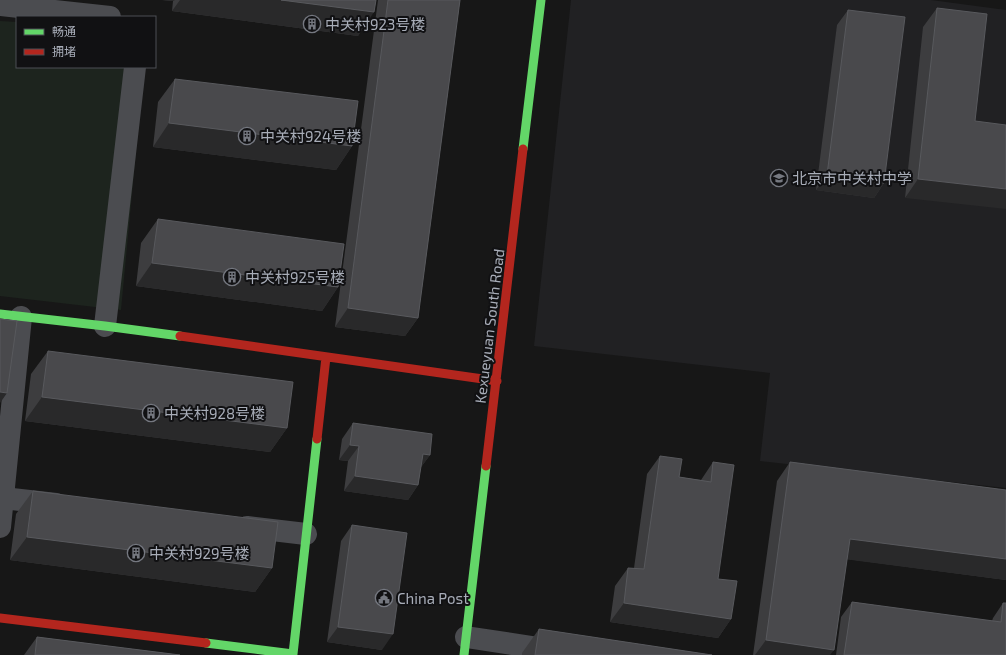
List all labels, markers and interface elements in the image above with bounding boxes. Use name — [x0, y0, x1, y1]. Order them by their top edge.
building icon: 中关村923号楼 — [302, 14, 322, 34]
place label: 中关村923号楼 — [325, 15, 425, 33]
legend — [16, 16, 156, 68]
text: 畅通 — [52, 24, 76, 38]
text: 拥堵 — [52, 44, 76, 58]
building icon: 中关村924号楼 — [237, 126, 257, 146]
place label: 中关村924号楼 — [260, 127, 361, 145]
school or university icon: 北京市中关村中学 — [769, 168, 789, 188]
place label: 北京市中关村中学 — [792, 169, 912, 187]
street label: Kexueyuan South Road — [471, 248, 507, 404]
building icon: 中关村925号楼 — [222, 267, 242, 287]
place label: 中关村925号楼 — [245, 268, 345, 286]
building icon: 中关村928号楼 — [141, 403, 161, 423]
place label: 中关村928号楼 — [164, 404, 265, 422]
building icon: 中关村929号楼 — [126, 543, 146, 563]
place label: 中关村929号楼 — [149, 544, 250, 562]
public building icon: China Post — [374, 588, 394, 608]
place label: China Post — [397, 589, 469, 607]

